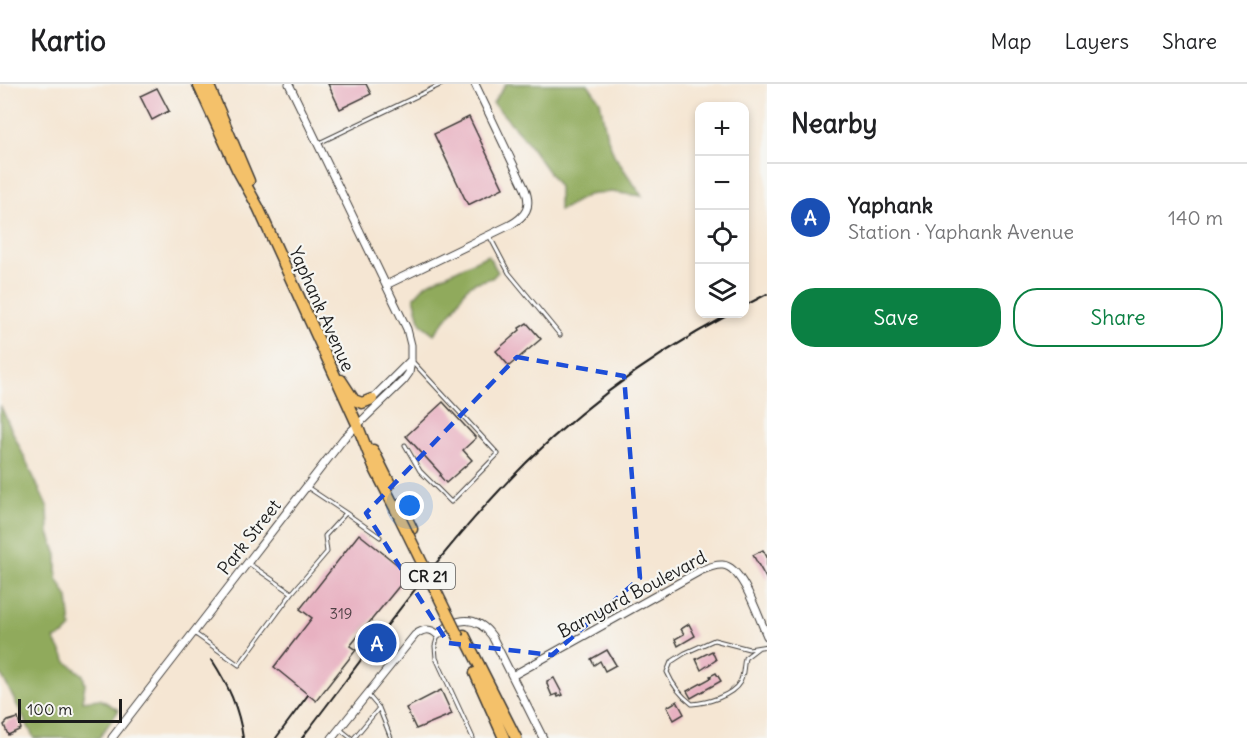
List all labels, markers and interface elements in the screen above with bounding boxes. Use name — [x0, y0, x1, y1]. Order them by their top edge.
text: Kartio — [30, 23, 106, 59]
text: Map — [991, 28, 1031, 55]
text: Layers — [1064, 28, 1129, 55]
text: Share — [1162, 28, 1217, 55]
map controls — [695, 102, 749, 318]
button: + — [695, 102, 749, 156]
text: Nearby — [791, 107, 877, 140]
button: − — [695, 156, 749, 210]
text: Yaphank — [848, 191, 933, 219]
text: A — [804, 205, 817, 230]
text: 140 m — [1168, 205, 1223, 230]
button: locate — [695, 210, 749, 264]
text: Station · Yaphank Avenue — [848, 219, 1074, 244]
street label: Yaphank Avenue — [284, 243, 360, 375]
button: layers — [695, 264, 749, 318]
button: Save — [791, 288, 1001, 347]
button: Share — [1013, 288, 1223, 347]
your location — [395, 491, 424, 520]
street label: Park Street — [212, 495, 286, 579]
street label: Barnyard Boulevard — [554, 545, 711, 643]
road number: CR 21 — [401, 563, 455, 589]
house number: 319 — [330, 604, 352, 623]
pin: A — [358, 620, 397, 666]
scale bar — [18, 696, 122, 724]
text: 100 m — [27, 699, 72, 719]

